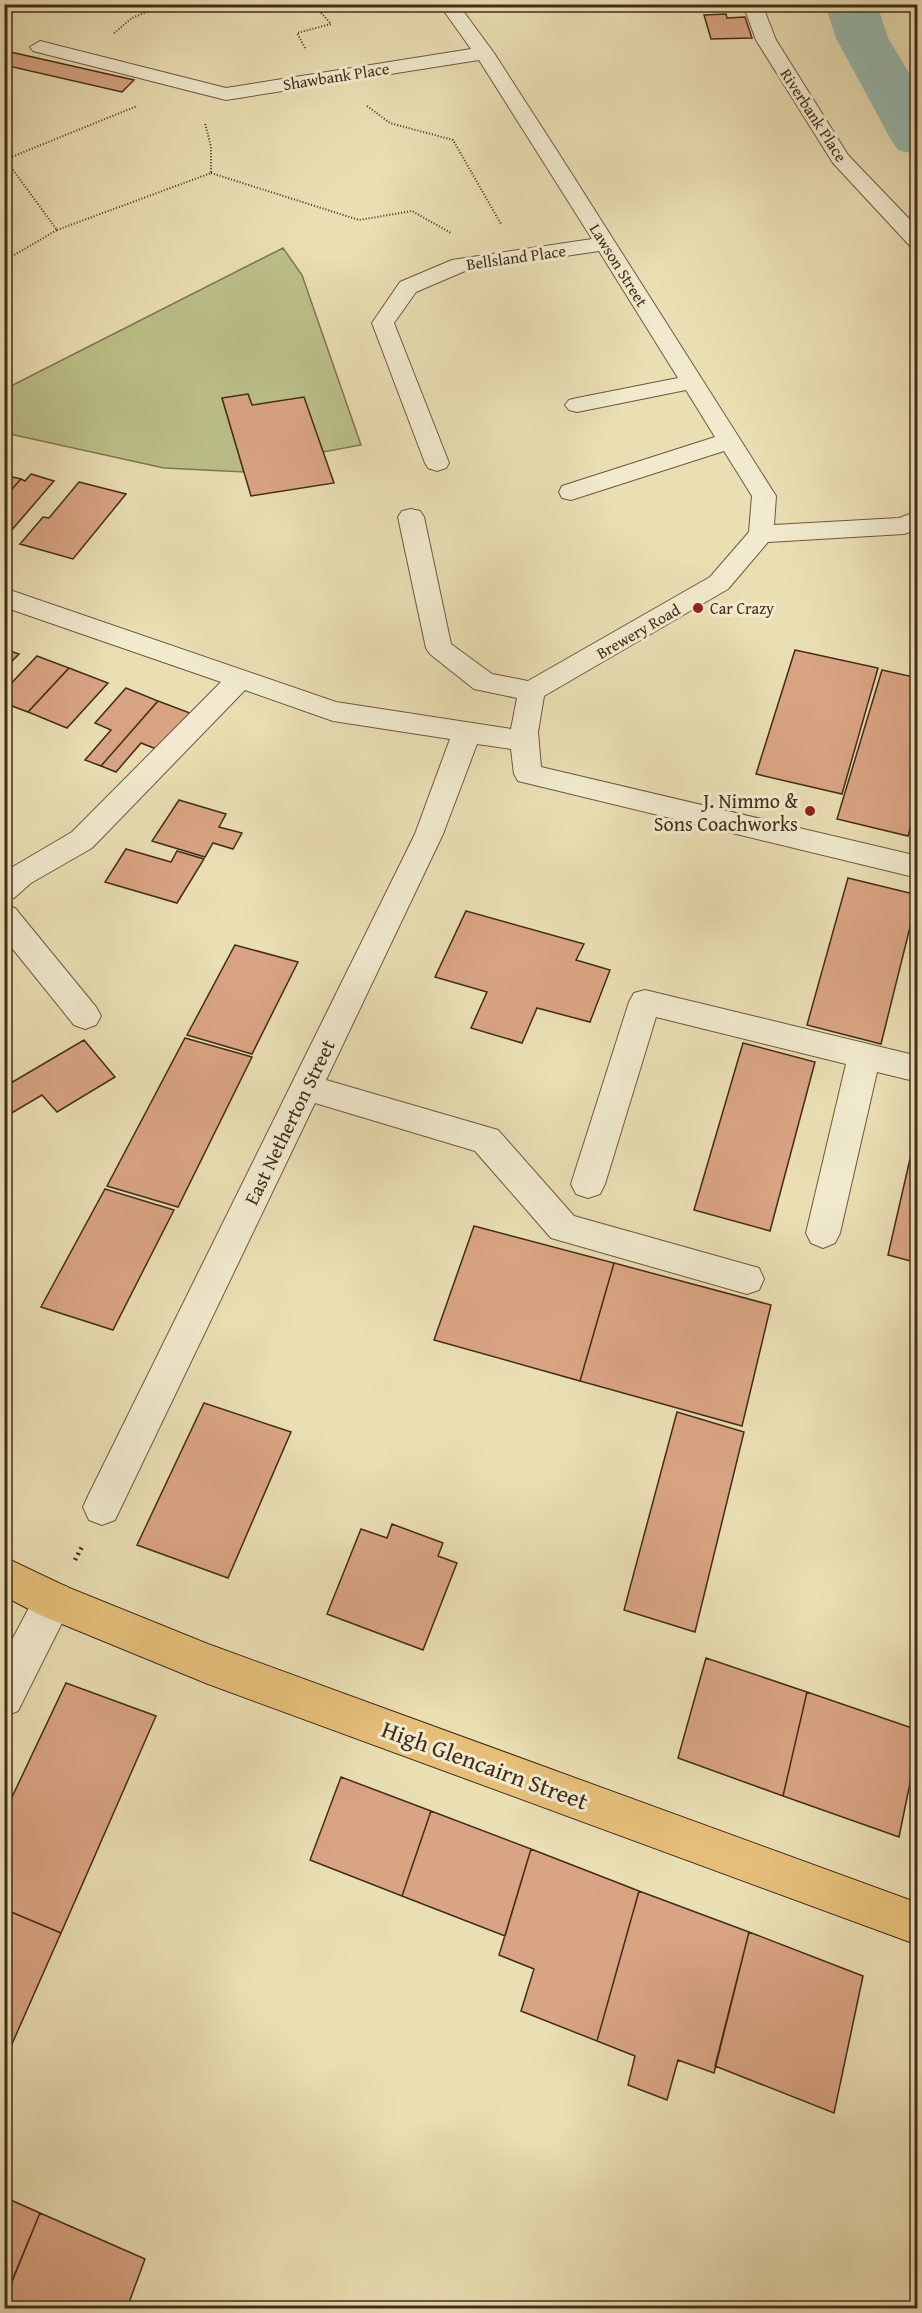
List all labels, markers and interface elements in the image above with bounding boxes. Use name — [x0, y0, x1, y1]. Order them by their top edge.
street label: Shawbank Place — [281, 56, 391, 96]
street label: Riverbank Place — [775, 64, 853, 166]
street label: Lawson Street — [584, 219, 654, 312]
street label: Bellsland Place — [465, 238, 567, 276]
place label: Car Crazy — [710, 596, 774, 620]
street label: Brewery Road — [592, 597, 685, 665]
marker: Car Crazy — [691, 601, 705, 615]
place label: J. Nimmo & Sons Coachworks — [654, 786, 798, 838]
marker: J. Nimmo & Sons Coachworks — [803, 804, 817, 818]
street label: East Netherton Street — [236, 1034, 342, 1210]
street label: High Glencairn Street — [377, 1711, 593, 1819]

